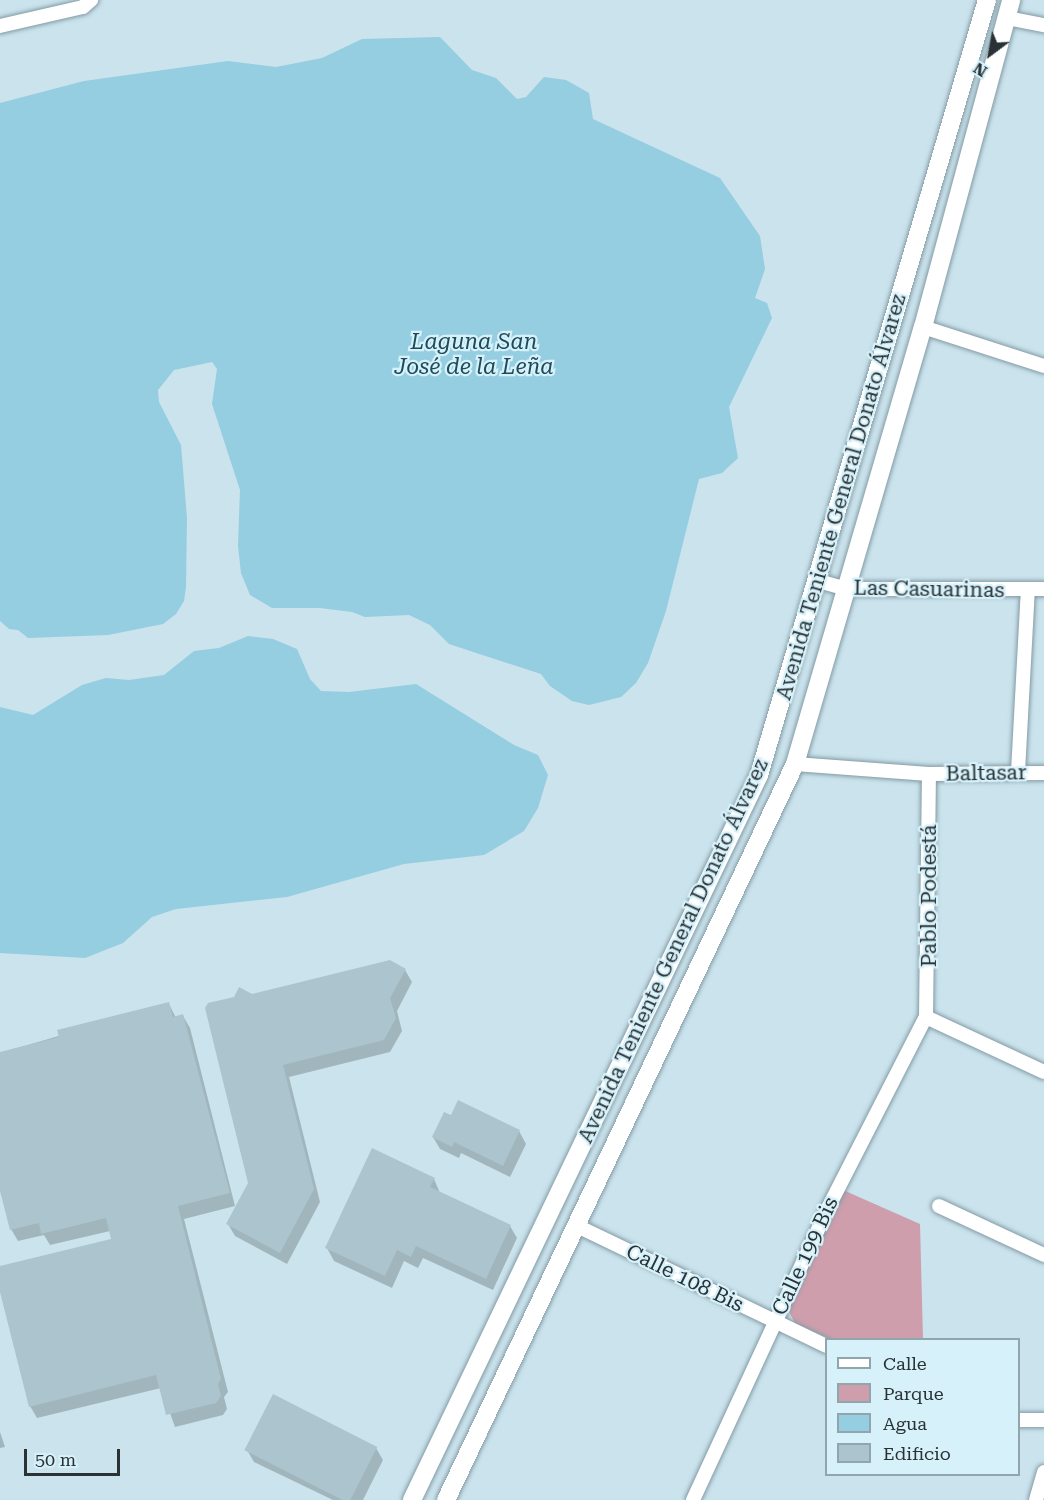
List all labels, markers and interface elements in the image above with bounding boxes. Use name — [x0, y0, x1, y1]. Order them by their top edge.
north arrow — [960, 24, 1020, 84]
text: N — [970, 58, 990, 81]
street label: Avenida Teniente General Donato Álvarez — [771, 291, 911, 703]
water label: Laguna San José de la Leña — [394, 328, 554, 380]
street label: Las Casuarinas — [853, 575, 1005, 603]
street label: Avenida Teniente General Donato Álvarez — [573, 755, 773, 1147]
street label: Baltasar — [945, 760, 1027, 786]
street label: Pablo Podestá — [916, 825, 942, 967]
street label: Calle 199 Bis — [767, 1193, 843, 1319]
street label: Calle 108 Bis — [622, 1239, 748, 1317]
legend — [825, 1338, 1020, 1476]
text: Calle — [883, 1353, 927, 1374]
text: Parque — [883, 1383, 944, 1404]
text: Agua — [883, 1413, 927, 1434]
scale bar — [27, 1437, 123, 1475]
text: Edificio — [883, 1443, 951, 1464]
text: 50 m — [35, 1449, 76, 1470]

